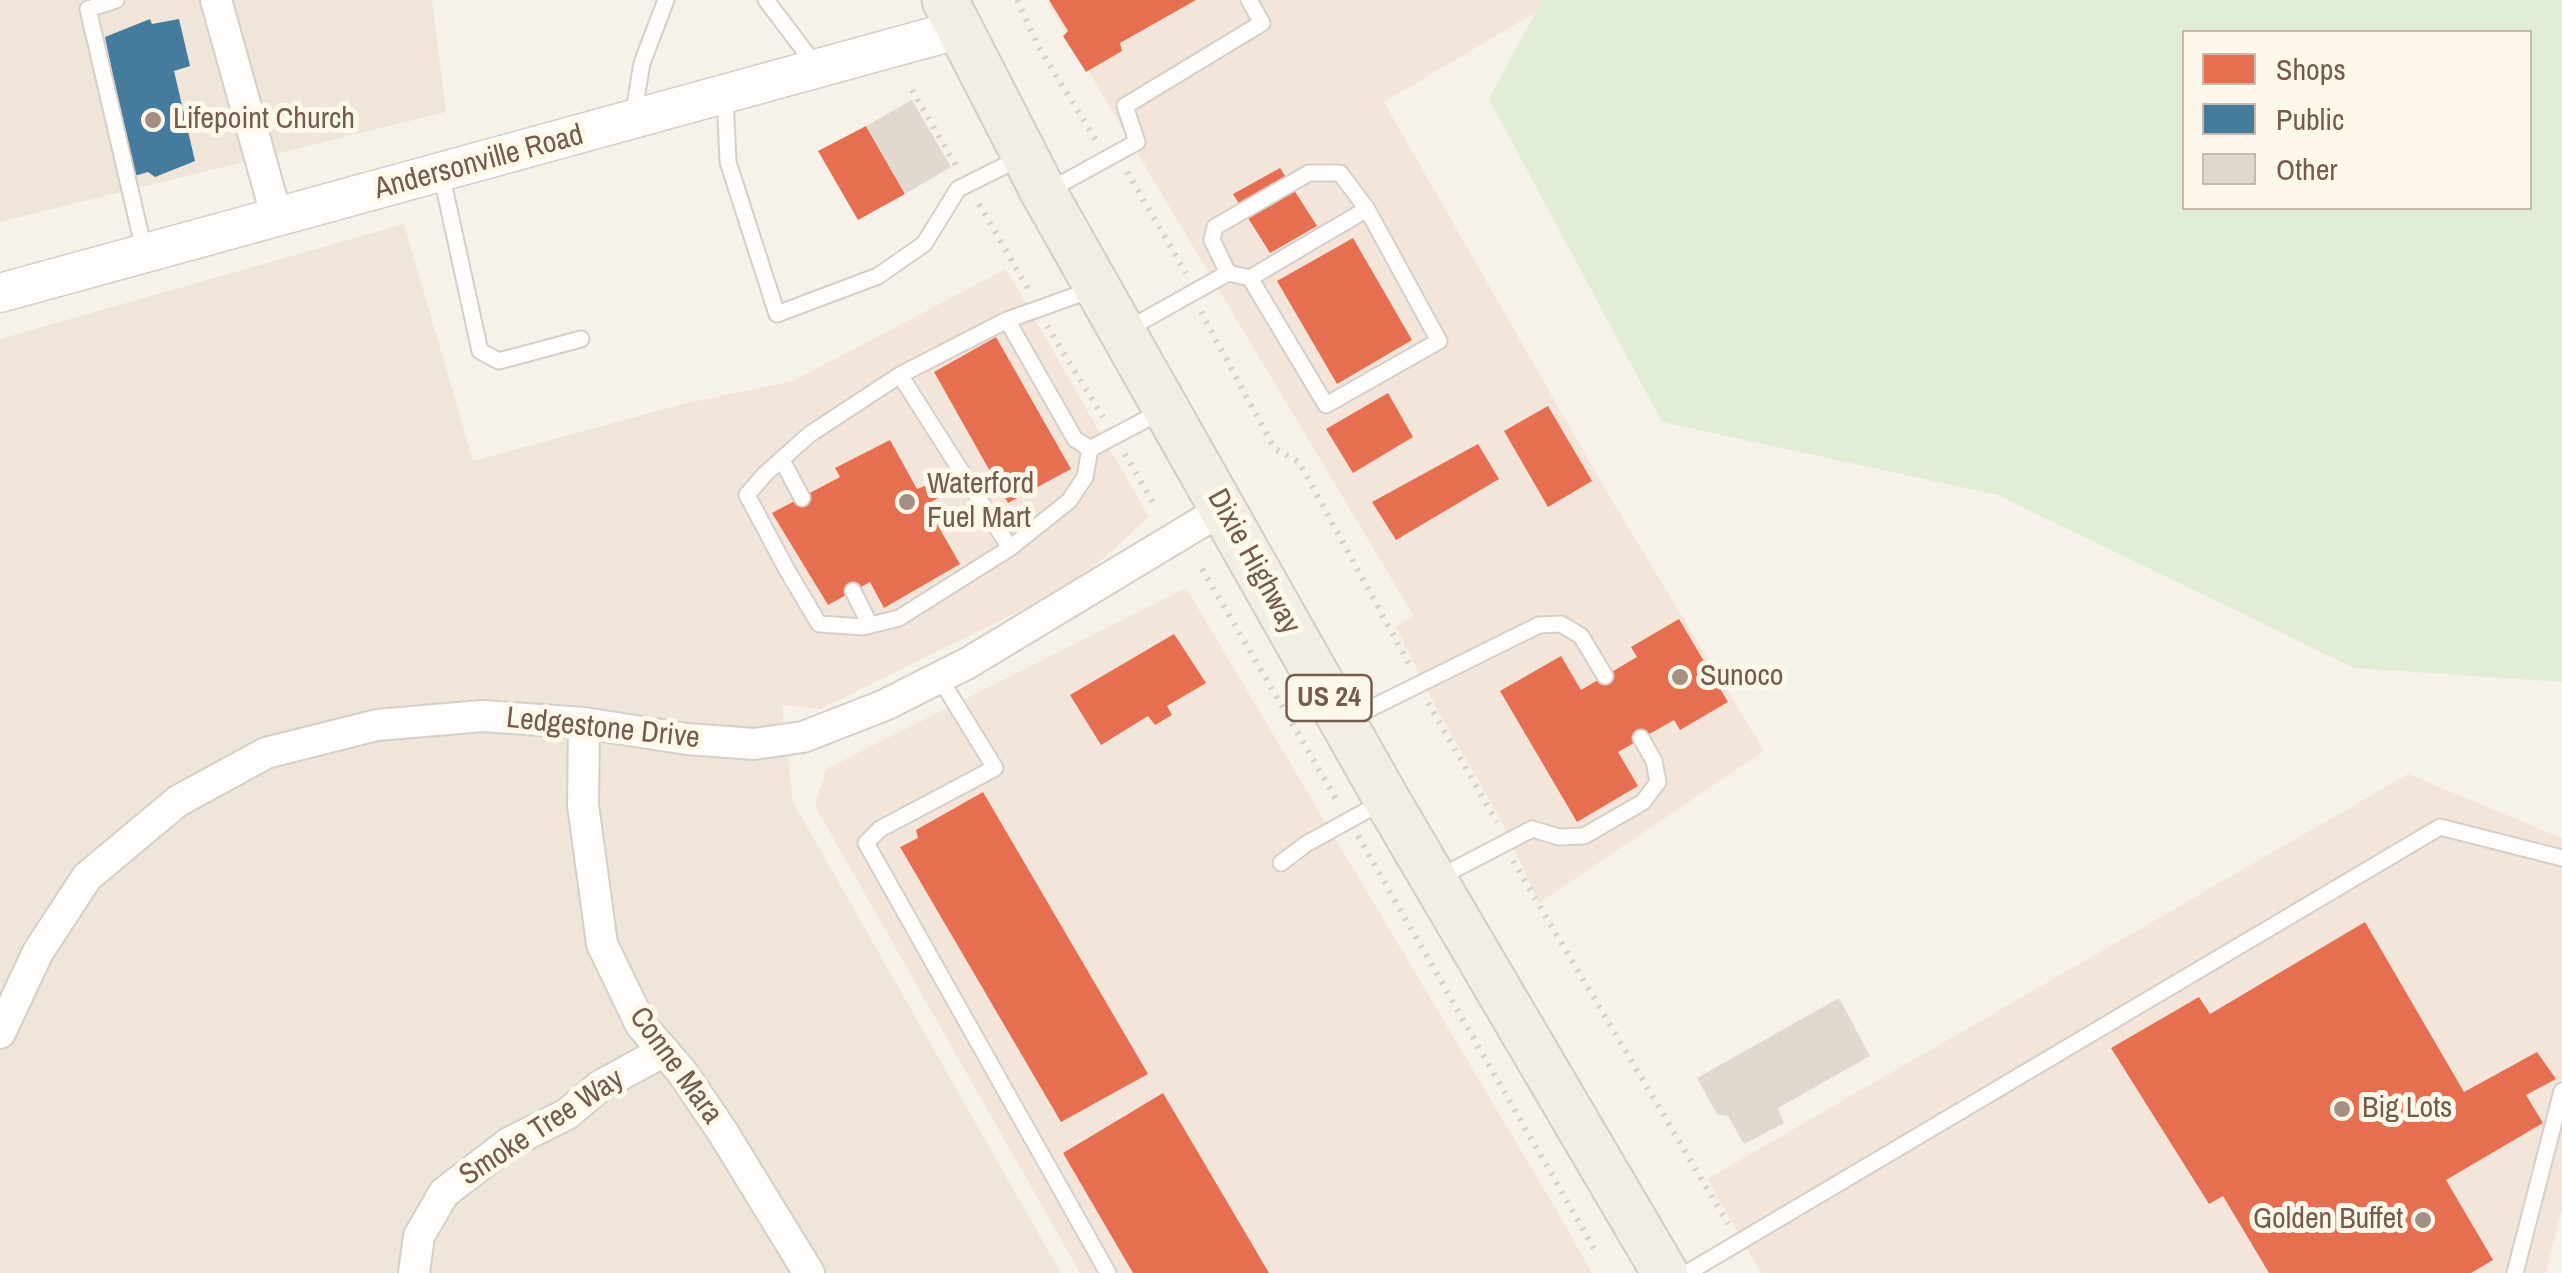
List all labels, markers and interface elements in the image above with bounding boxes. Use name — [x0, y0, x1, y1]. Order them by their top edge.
legend — [2182, 30, 2532, 210]
text: Shops — [2276, 49, 2346, 89]
text: Public — [2276, 99, 2344, 139]
place label: Lifepoint Church — [173, 102, 355, 138]
marker: Lifepoint Church — [142, 109, 164, 131]
street label: Andersonville Road — [371, 118, 587, 208]
text: Other — [2276, 149, 2338, 189]
place label: Waterford Fuel Mart — [927, 467, 1034, 538]
street label: Dixie Highway — [1198, 483, 1308, 641]
marker: Waterford Fuel Mart — [896, 491, 918, 513]
place label: Sunoco — [1700, 659, 1783, 695]
marker: Sunoco — [1669, 666, 1691, 688]
road number: US 24 — [1286, 675, 1372, 721]
street label: Ledgestone Drive — [505, 701, 701, 757]
street label: Conne Mara — [621, 1001, 729, 1131]
street label: Smoke Tree Way — [453, 1062, 631, 1194]
place label: Big Lots — [2362, 1091, 2452, 1127]
marker: Big Lots — [2331, 1098, 2353, 1120]
place label: Golden Buffet — [2253, 1202, 2403, 1238]
marker: Golden Buffet — [2412, 1209, 2434, 1231]

